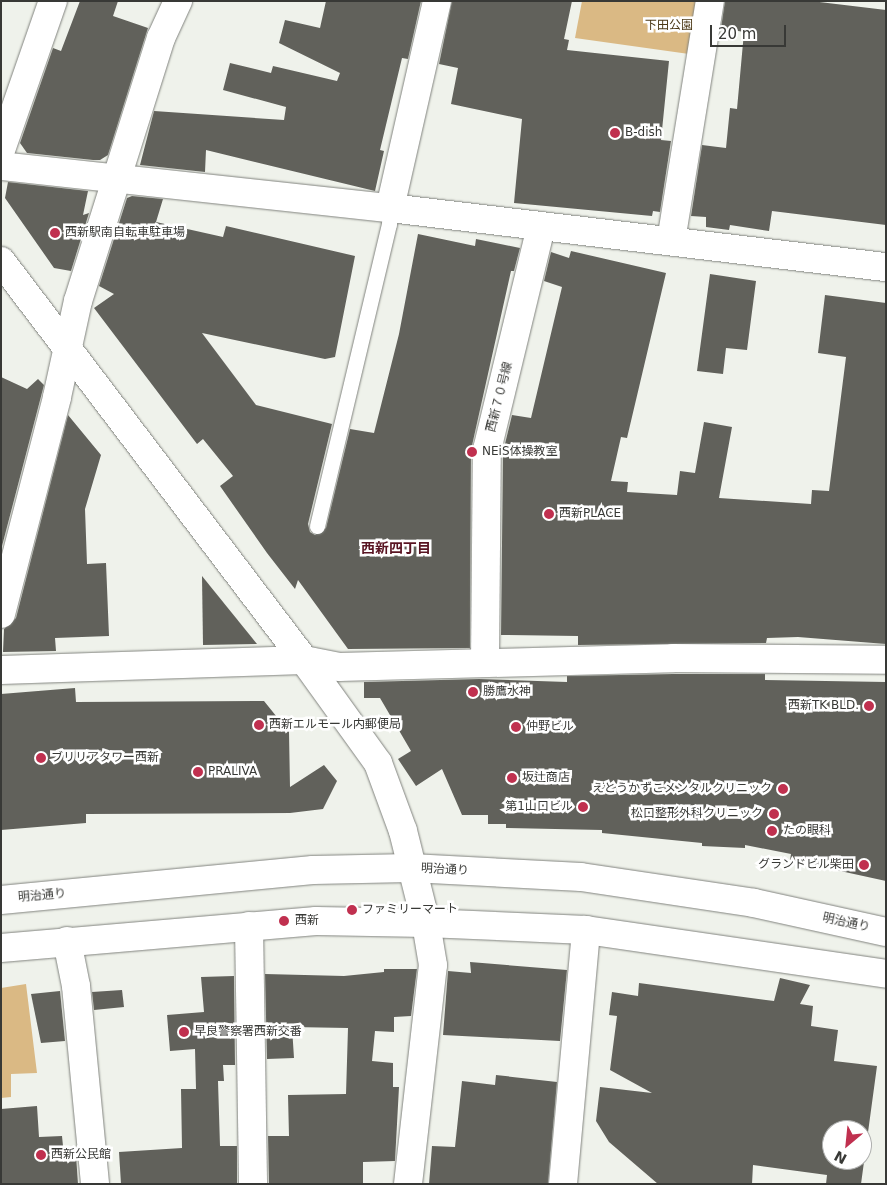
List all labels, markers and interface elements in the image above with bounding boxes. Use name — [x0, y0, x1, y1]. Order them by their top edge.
scale bar — [712, 15, 788, 47]
park label: 下田公園 — [645, 19, 693, 33]
text: 20 m — [718, 25, 756, 43]
place label: B-dish — [625, 126, 662, 140]
marker: B-dish — [609, 127, 621, 139]
place label: 西新駅南自転車駐車場 — [65, 226, 185, 240]
marker: 西新駅南自転車駐車場 — [49, 227, 61, 239]
street label: 西新７０号線 — [484, 360, 516, 434]
place label: NEiS体操教室 — [482, 445, 558, 459]
marker: NEiS体操教室 — [466, 446, 478, 458]
place label: 西新PLACE — [559, 507, 621, 521]
marker: 西新PLACE — [543, 508, 555, 520]
district label: 西新四丁目 — [361, 540, 431, 556]
place label: 勝鷹水神 — [483, 685, 531, 699]
marker: 勝鷹水神 — [467, 686, 479, 698]
place label: 西新TK BLD. — [788, 699, 859, 713]
marker: 西新TK BLD. — [863, 700, 875, 712]
place label: 西新エルモール内郵便局 — [269, 718, 401, 732]
marker: 西新エルモール内郵便局 — [253, 719, 265, 731]
place label: 仲野ビル — [526, 720, 574, 734]
marker: 仲野ビル — [510, 721, 522, 733]
place label: ブリリアタワー西新 — [51, 751, 159, 765]
marker: ブリリアタワー西新 — [35, 752, 47, 764]
place label: PRALIVA — [208, 765, 257, 779]
marker: PRALIVA — [192, 766, 204, 778]
place label: 坂辻商店 — [522, 771, 570, 785]
marker: 坂辻商店 — [506, 772, 518, 784]
place label: えとうかずこメンタルクリニック — [592, 782, 772, 796]
marker: えとうかずこメンタルクリニック — [776, 782, 790, 796]
place label: 第1山口ビル — [505, 800, 573, 814]
marker: 第1山口ビル — [577, 801, 589, 813]
place label: 松口整形外科クリニック — [631, 807, 763, 821]
marker: 松口整形外科クリニック — [767, 807, 781, 821]
marker: たの眼科 — [765, 824, 779, 838]
place label: たの眼科 — [783, 824, 831, 838]
place label: グランドビル柴田 — [758, 858, 854, 872]
marker: グランドビル柴田 — [858, 859, 870, 871]
street label: 明治通り — [421, 862, 469, 878]
street label: 明治通り — [17, 887, 67, 905]
place label: ファミリーマート — [362, 903, 458, 917]
marker: ファミリーマート — [346, 904, 358, 916]
street label: 明治通り — [821, 911, 871, 935]
marker: 西新 — [277, 914, 291, 928]
place label: 西新 — [295, 914, 319, 928]
place label: 早良警察署西新交番 — [194, 1025, 302, 1039]
marker: 早良警察署西新交番 — [178, 1026, 190, 1038]
north arrow — [822, 1120, 872, 1170]
place label: 西新公民館 — [51, 1148, 111, 1162]
text: N — [831, 1148, 849, 1167]
marker: 西新公民館 — [35, 1149, 47, 1161]

